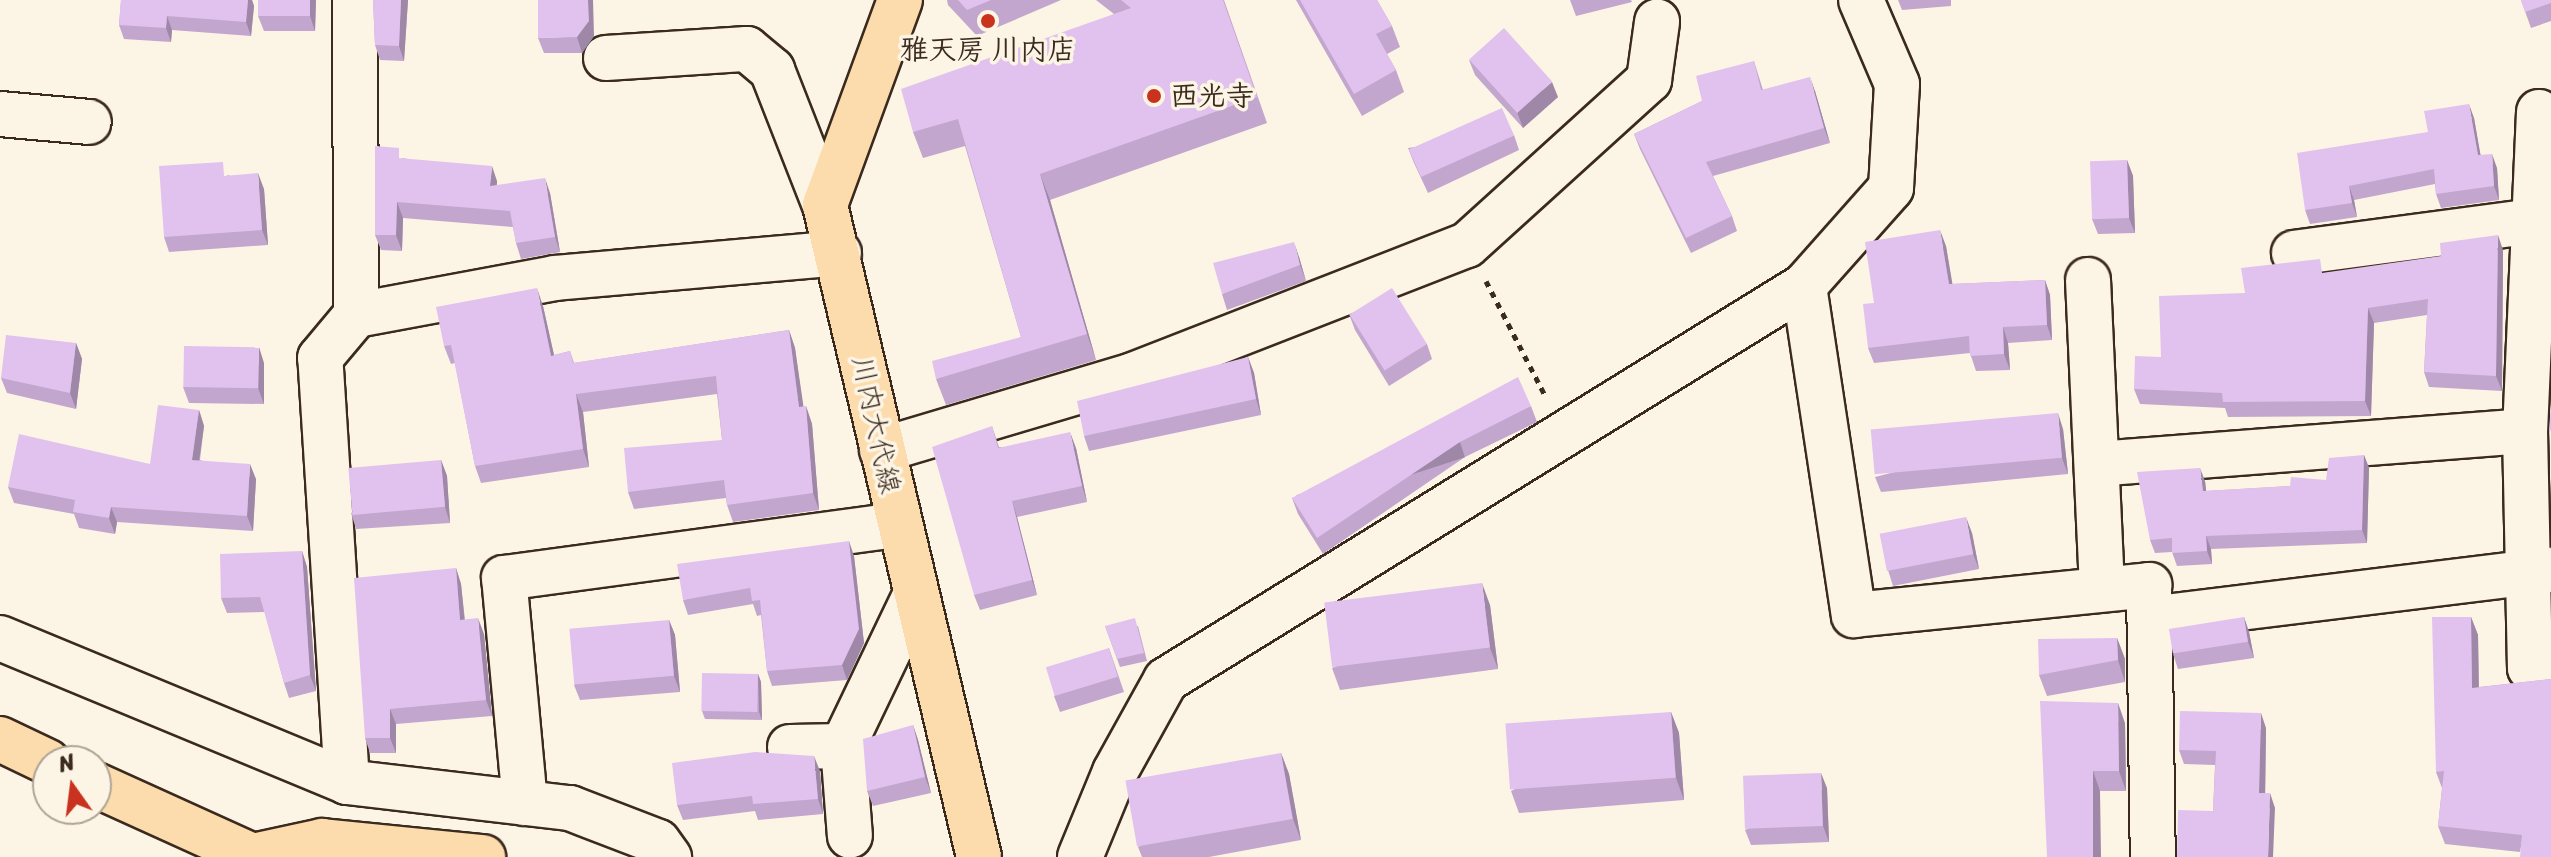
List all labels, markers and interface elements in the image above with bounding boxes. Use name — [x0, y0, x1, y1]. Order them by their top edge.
marker: 雅天房 川内店 — [979, 12, 997, 30]
place label: 雅天房 川内店 — [900, 33, 1076, 67]
place label: 西光寺 — [1170, 79, 1254, 113]
marker: 西光寺 — [1145, 87, 1163, 105]
street label: 川内大代線 — [845, 353, 907, 497]
text: N — [54, 742, 79, 784]
north arrow — [32, 745, 112, 825]

